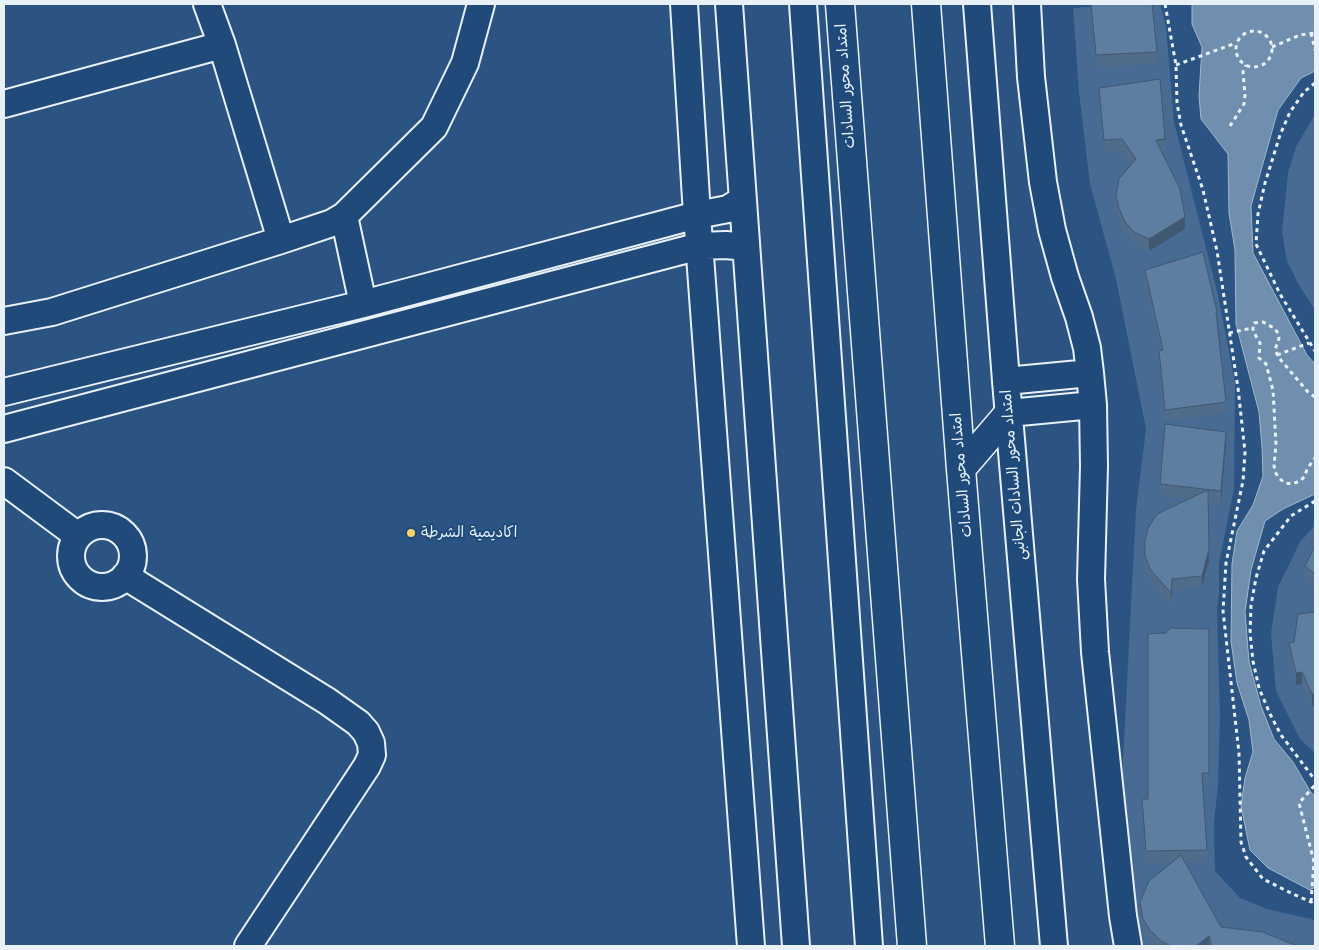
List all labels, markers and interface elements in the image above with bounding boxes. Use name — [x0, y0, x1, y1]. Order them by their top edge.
street label: امتداد محور السادات — [833, 23, 859, 149]
street label: امتداد محور السادات الجانبى — [998, 389, 1030, 561]
street label: امتداد محور السادات — [948, 412, 976, 538]
place label: اكاديمية الشرطة — [421, 524, 517, 542]
marker: اكاديمية الشرطة — [405, 527, 417, 539]

